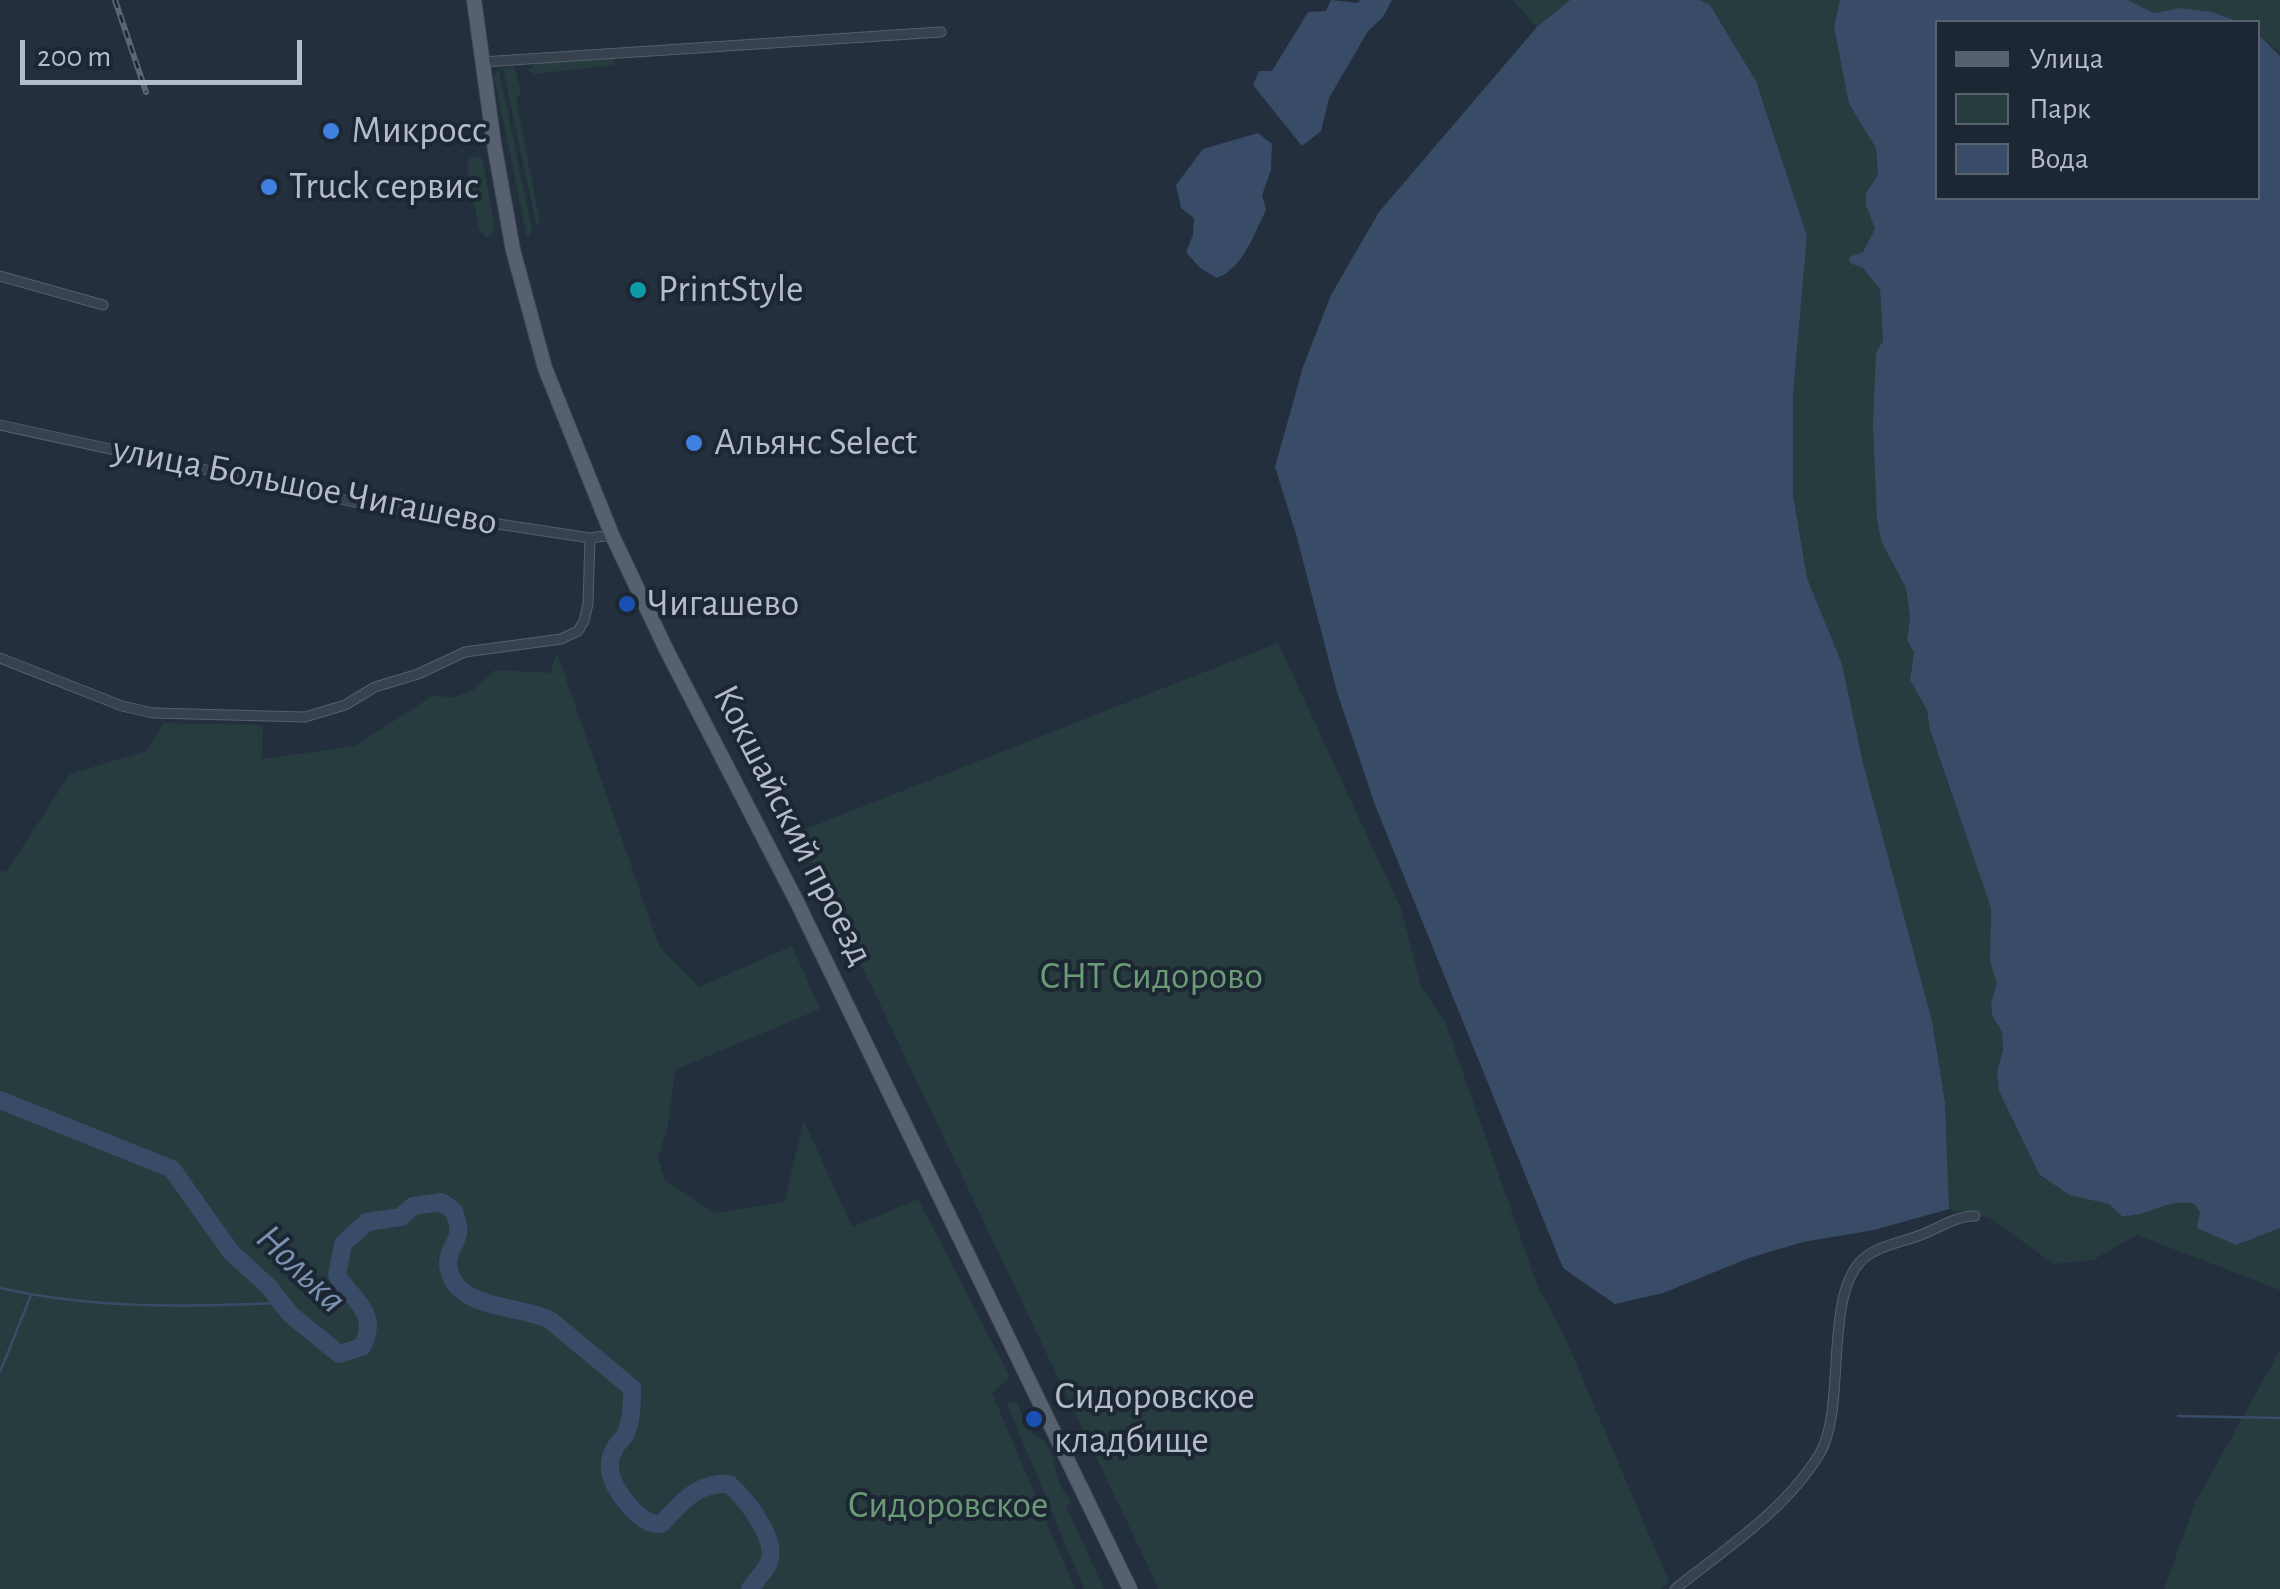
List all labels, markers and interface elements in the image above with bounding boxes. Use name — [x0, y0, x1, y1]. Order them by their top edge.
scale bar — [25, 20, 308, 82]
legend — [1935, 20, 2260, 200]
text: 200 m — [37, 42, 111, 72]
text: Улица — [2029, 44, 2104, 74]
text: Парк — [2029, 94, 2091, 124]
place label: Микросс — [351, 108, 487, 154]
marker: Микросс — [320, 120, 342, 142]
text: Вода — [2029, 144, 2089, 174]
place label: Truck сервис — [289, 164, 479, 210]
marker: Truck сервис — [258, 176, 280, 198]
place label: PrintStyle — [658, 267, 804, 313]
marker: PrintStyle — [627, 279, 649, 301]
place label: Альянс Select — [714, 420, 917, 466]
street label: улица Большое Чигашево — [109, 426, 501, 546]
marker: Альянс Select — [683, 432, 705, 454]
place label: Чигашево — [647, 581, 799, 627]
marker: Чигашево — [616, 593, 638, 615]
street label: Кокшайский проезд — [703, 677, 883, 973]
park label: СНТ Сидорово — [1039, 954, 1263, 1000]
water label: Нолька — [246, 1215, 356, 1323]
place label: Сидоровское кладбище — [1054, 1374, 1255, 1464]
marker: Сидоровское кладбище — [1023, 1408, 1045, 1430]
park label: Сидоровское — [848, 1483, 1048, 1529]

